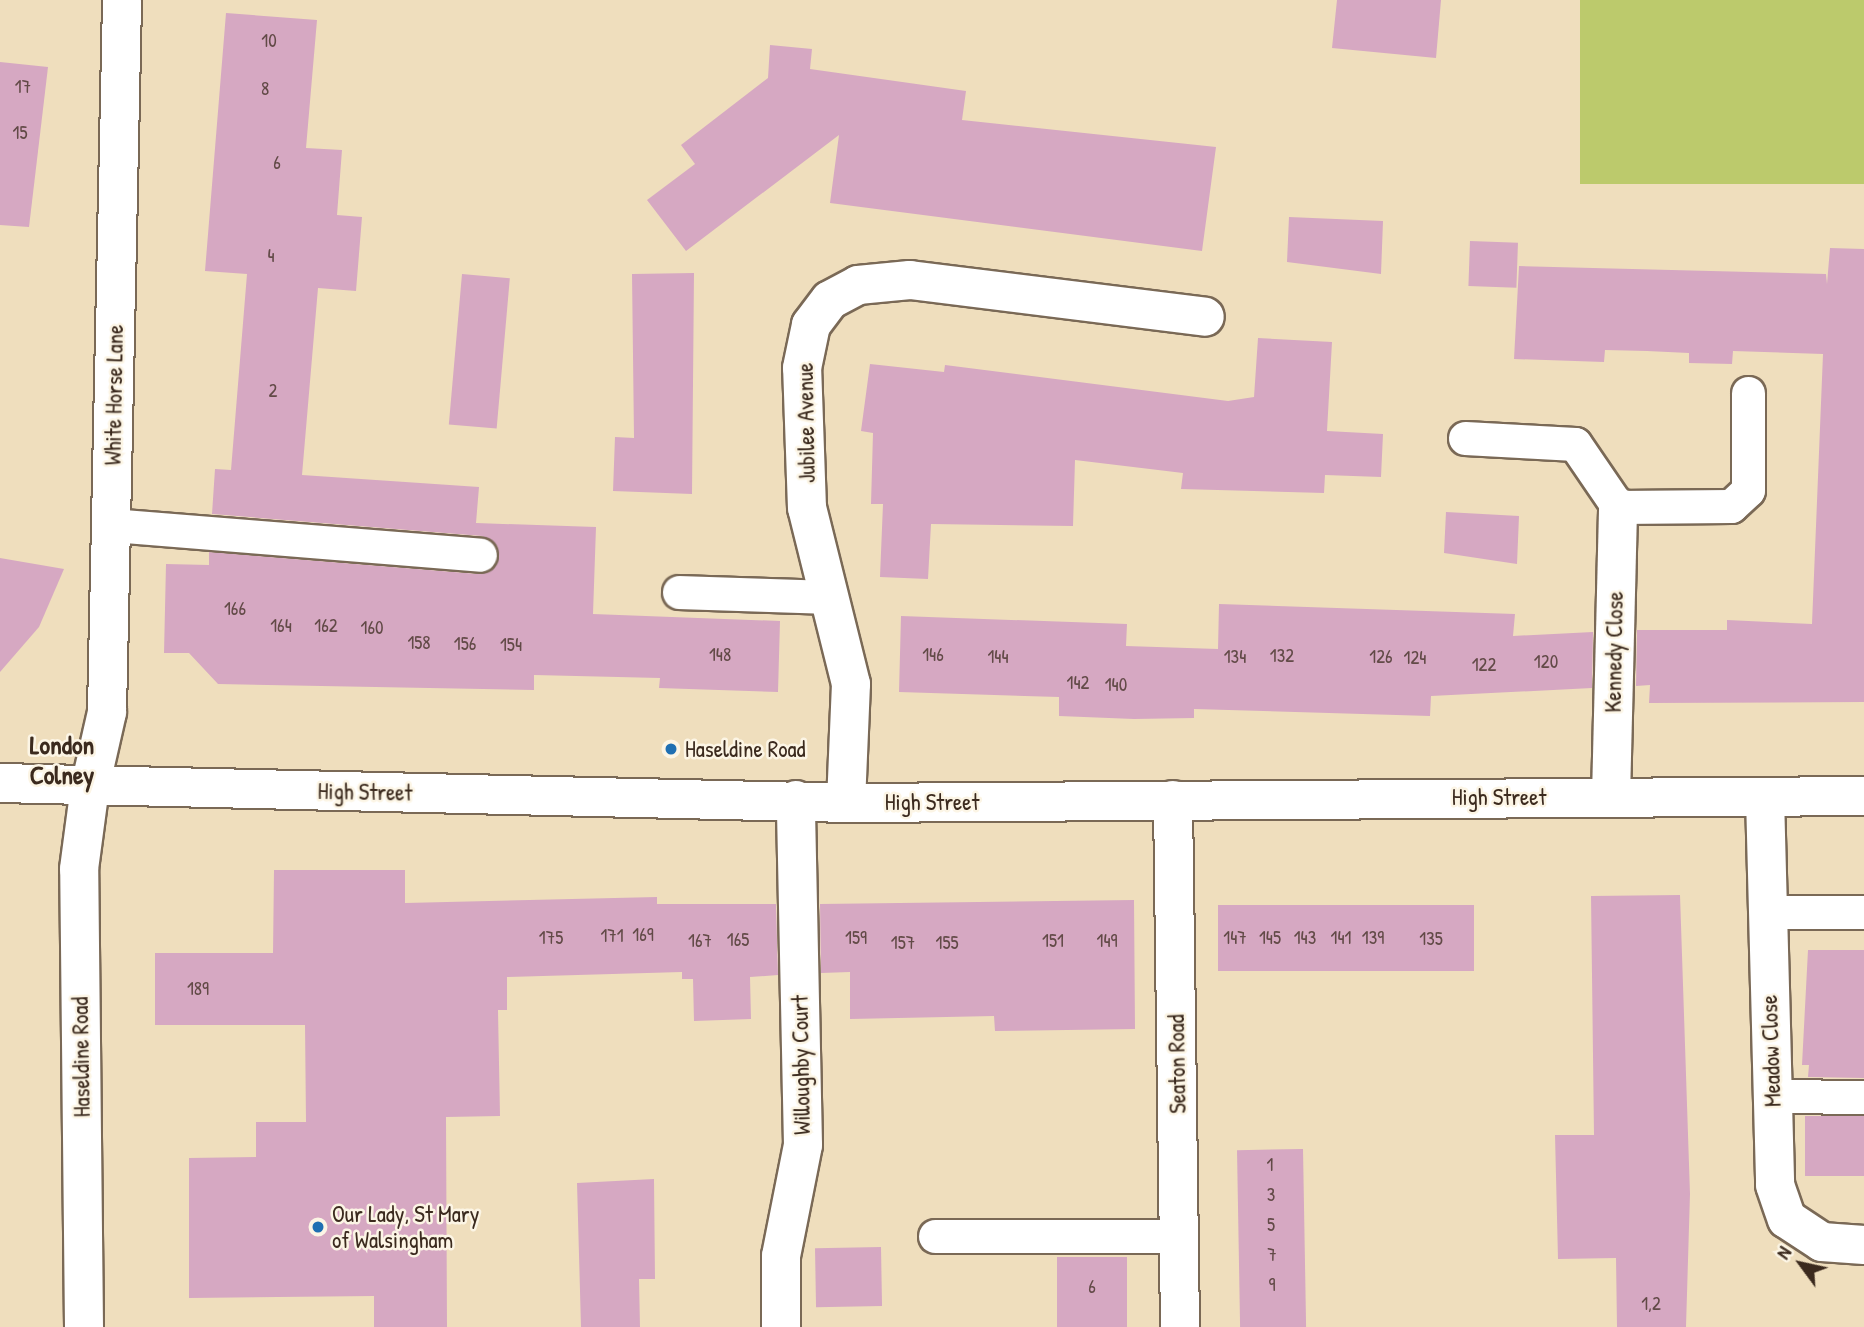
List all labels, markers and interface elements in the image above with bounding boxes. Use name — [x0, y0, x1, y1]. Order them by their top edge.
house number: 10 — [261, 30, 277, 52]
house number: 17 — [15, 76, 31, 98]
house number: 8 — [261, 78, 269, 100]
house number: 15 — [13, 122, 27, 144]
house number: 6 — [273, 152, 281, 174]
house number: 4 — [267, 245, 275, 267]
street label: White Horse Lane — [99, 324, 129, 466]
street label: Jubilee Avenue — [791, 363, 821, 483]
house number: 2 — [269, 380, 277, 402]
street label: Kennedy Close — [1599, 591, 1629, 713]
house number: 166 — [224, 598, 246, 620]
house number: 164 — [270, 615, 292, 637]
house number: 162 — [314, 615, 338, 637]
house number: 160 — [361, 617, 383, 639]
house number: 158 — [407, 632, 431, 654]
house number: 156 — [454, 633, 476, 655]
house number: 154 — [500, 634, 522, 656]
house number: 148 — [709, 644, 731, 666]
house number: 146 — [922, 644, 944, 666]
house number: 132 — [1270, 645, 1294, 667]
house number: 144 — [987, 646, 1009, 668]
house number: 134 — [1224, 646, 1246, 668]
house number: 126 — [1369, 646, 1393, 668]
house number: 124 — [1404, 647, 1426, 669]
house number: 120 — [1534, 651, 1558, 673]
house number: 122 — [1472, 654, 1496, 676]
house number: 142 — [1067, 672, 1089, 694]
house number: 140 — [1105, 674, 1127, 696]
district label: London Colney — [30, 729, 94, 790]
place label: Haseldine Road — [685, 735, 806, 763]
marker: Haseldine Road — [663, 741, 679, 757]
street label: High Street — [317, 777, 413, 807]
street label: High Street — [1452, 783, 1546, 811]
street label: High Street — [885, 788, 979, 816]
house number: 169 — [632, 924, 654, 946]
house number: 171 — [600, 925, 624, 947]
house number: 175 — [539, 927, 563, 949]
house number: 159 — [845, 927, 867, 949]
house number: 147 — [1223, 927, 1247, 949]
house number: 145 — [1259, 927, 1281, 949]
house number: 143 — [1294, 927, 1316, 949]
house number: 141 — [1331, 927, 1351, 949]
house number: 139 — [1362, 927, 1384, 949]
house number: 135 — [1419, 928, 1443, 950]
house number: 165 — [727, 929, 749, 951]
house number: 167 — [688, 930, 712, 952]
house number: 151 — [1042, 930, 1064, 952]
house number: 149 — [1097, 930, 1117, 952]
house number: 157 — [891, 932, 915, 954]
house number: 155 — [936, 932, 958, 954]
house number: 189 — [187, 978, 209, 1000]
street label: Willoughby Court — [786, 995, 816, 1135]
street label: Meadow Close — [1755, 995, 1787, 1107]
street label: Haseldine Road — [66, 996, 96, 1118]
street label: Seaton Road — [1162, 1014, 1192, 1114]
house number: 1 — [1267, 1154, 1273, 1176]
house number: 3 — [1267, 1184, 1275, 1206]
place label: Our Lady, St Mary of Walsingham — [332, 1200, 479, 1254]
house number: 5 — [1267, 1214, 1275, 1236]
marker: Our Lady, St Mary of Walsingham — [310, 1219, 326, 1235]
north arrow — [1766, 1229, 1836, 1299]
text: N — [1770, 1241, 1797, 1264]
house number: 7 — [1267, 1244, 1277, 1266]
house number: 9 — [1269, 1274, 1275, 1296]
house number: 6 — [1088, 1276, 1096, 1298]
house number: 1,2 — [1641, 1293, 1661, 1315]

